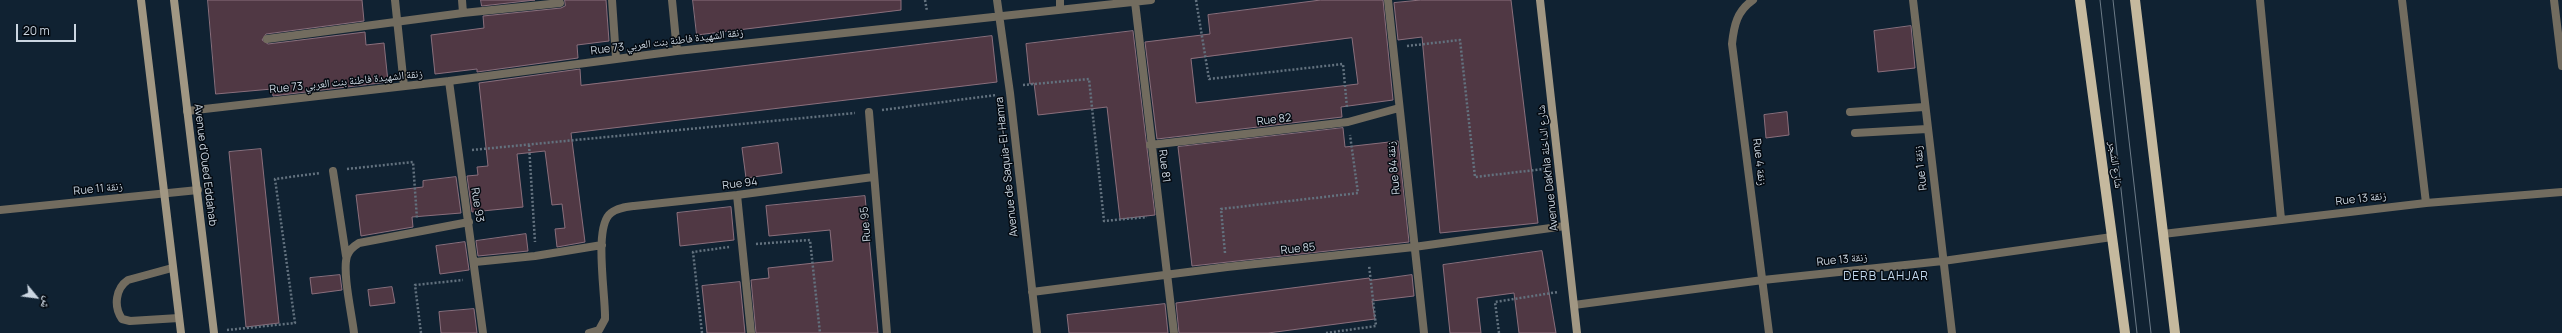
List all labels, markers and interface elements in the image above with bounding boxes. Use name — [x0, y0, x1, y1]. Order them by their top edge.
scale bar — [18, 16, 78, 42]
text: 20 m — [23, 22, 50, 39]
street label: Rue 73 زنقة الشهيدة فاطنة بنت العربي — [590, 26, 744, 58]
street label: Rue 73 زنقة الشهيدة فاطنة بنت العربي — [269, 67, 423, 97]
street label: Avenue de Saquia-El-Hamra — [993, 96, 1021, 238]
street label: Avenue d'Oued Eddahab — [191, 103, 219, 227]
street label: Avenue Dakhla شارع الداخلة — [1535, 104, 1561, 232]
street label: Rue 82 — [1256, 111, 1292, 129]
street label: Rue 4 زنقة — [1750, 138, 1768, 186]
street label: Rue 84 زنقة — [1385, 141, 1403, 195]
street label: شارع الشجر — [2105, 141, 2125, 189]
street label: Rue 1 زنقة — [1912, 145, 1930, 191]
street label: Rue 81 — [1155, 149, 1173, 183]
street label: Rue 94 — [722, 175, 758, 193]
street label: Rue 11 زنقة — [73, 180, 123, 198]
street label: Rue 93 — [468, 187, 486, 223]
street label: Rue 13 زنقة — [2335, 189, 2387, 209]
street label: Rue 95 — [858, 206, 874, 242]
street label: Rue 85 — [1280, 241, 1316, 257]
street label: Rue 13 زنقة — [1816, 251, 1868, 269]
district label: DERB LAHJAR — [1843, 270, 1929, 284]
north arrow — [16, 277, 56, 317]
text: ش — [38, 294, 56, 312]

